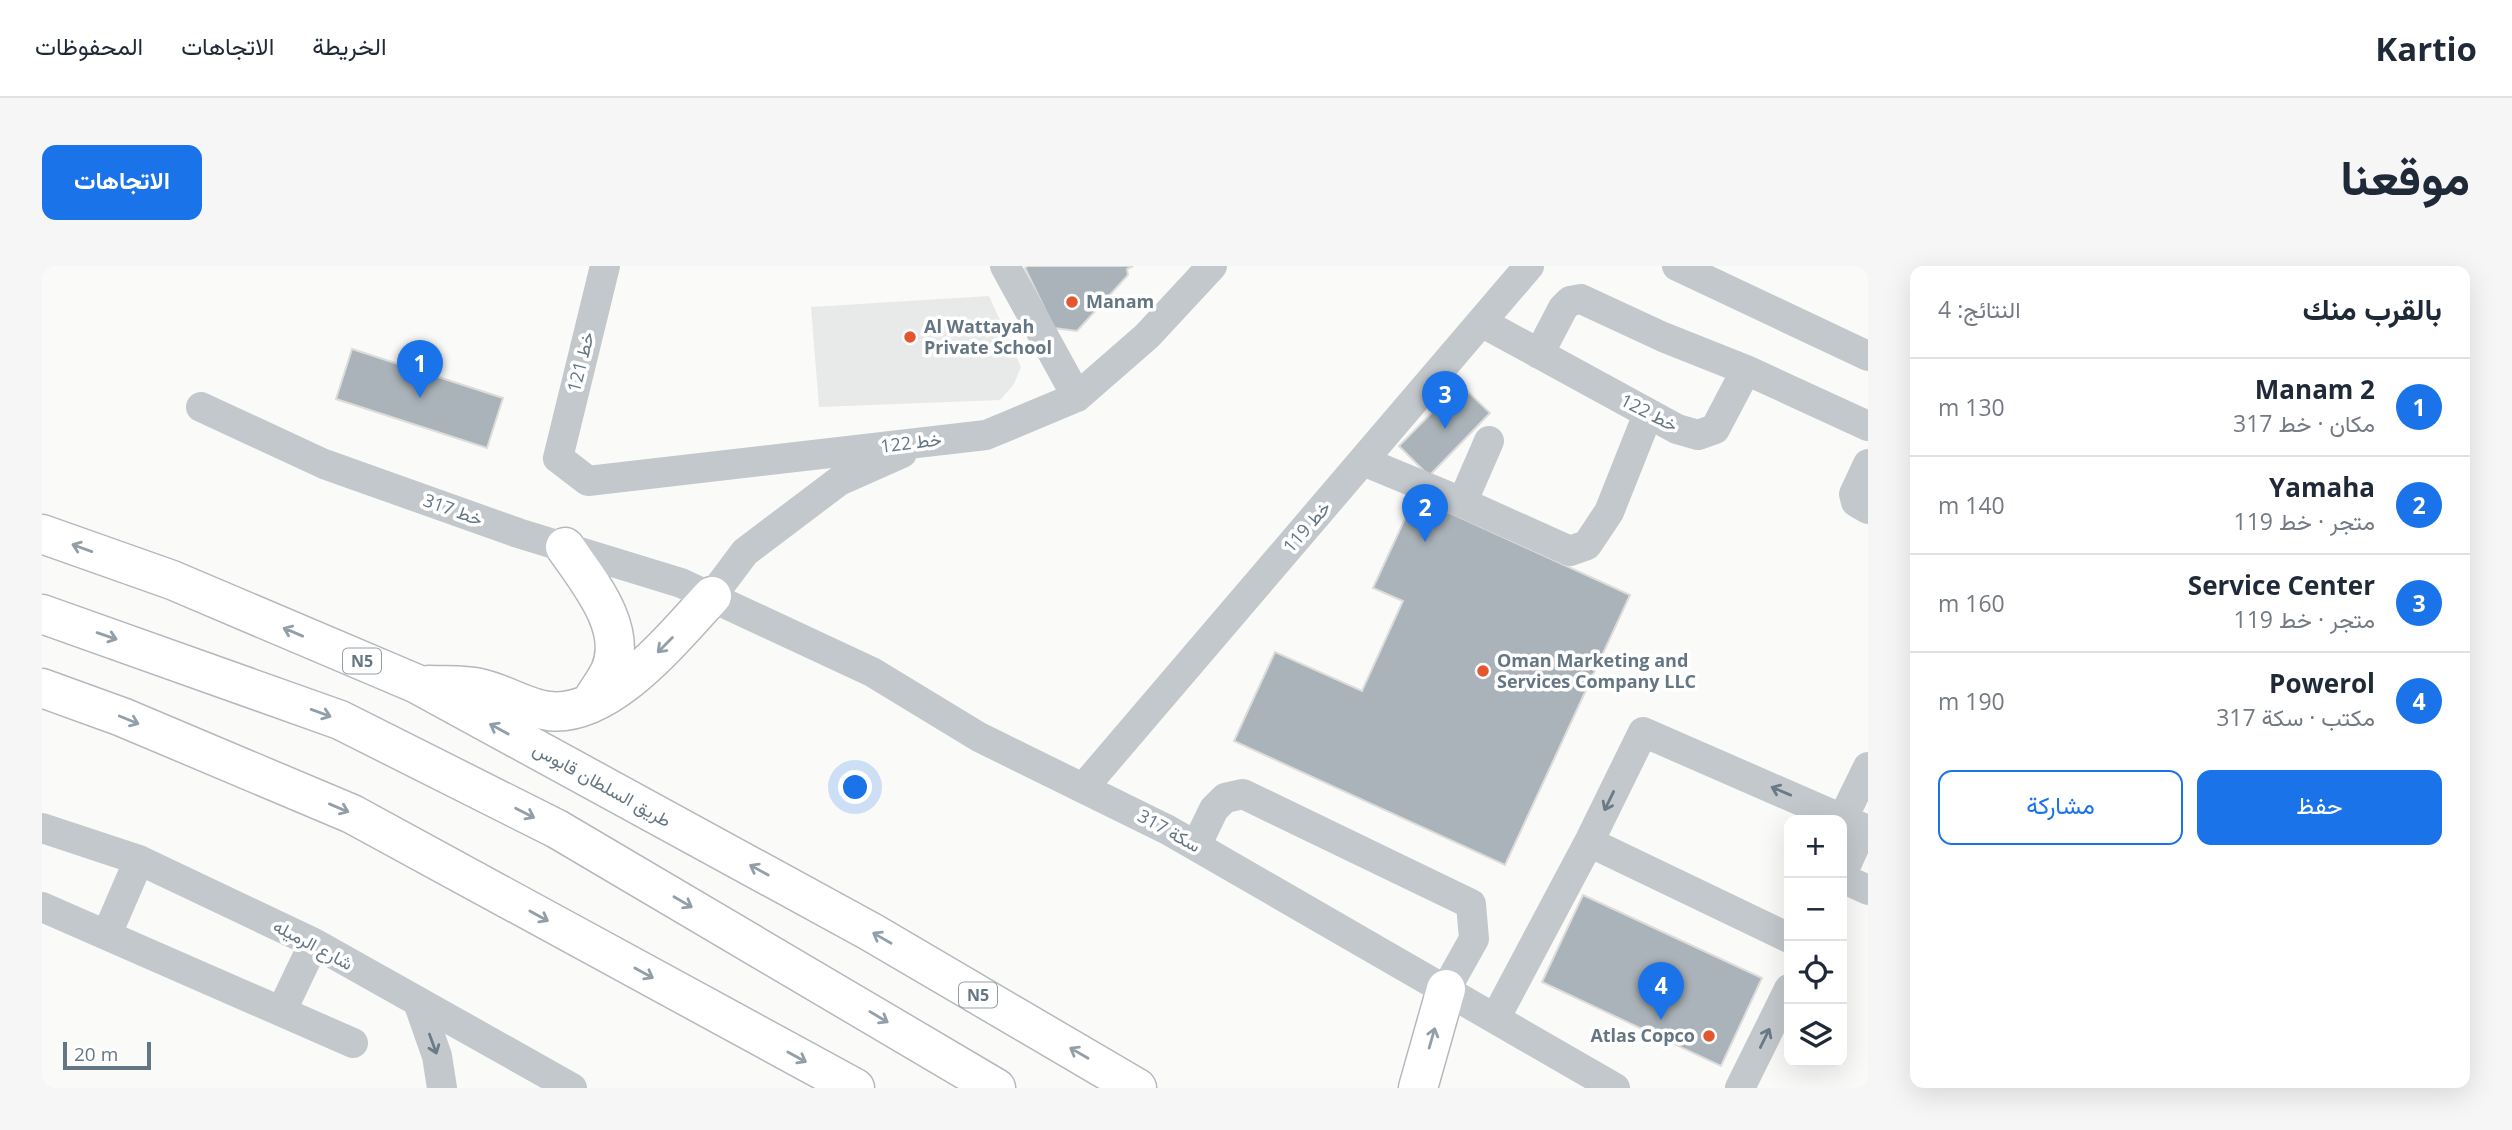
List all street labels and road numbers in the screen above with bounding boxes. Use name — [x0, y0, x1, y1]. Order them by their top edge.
street label: خط 121 — [561, 329, 599, 394]
street label: خط 122 — [1617, 387, 1682, 437]
street label: خط 122 — [879, 426, 943, 458]
street label: خط 317 — [420, 487, 486, 531]
street label: خط 119 — [1277, 495, 1335, 557]
road number: N5 — [343, 648, 381, 674]
street label: طريق السلطان قابوس — [529, 736, 676, 832]
street label: سكة 317 — [1134, 803, 1205, 857]
street label: شارع الرميله — [269, 913, 357, 976]
road number: N5 — [959, 982, 997, 1008]

